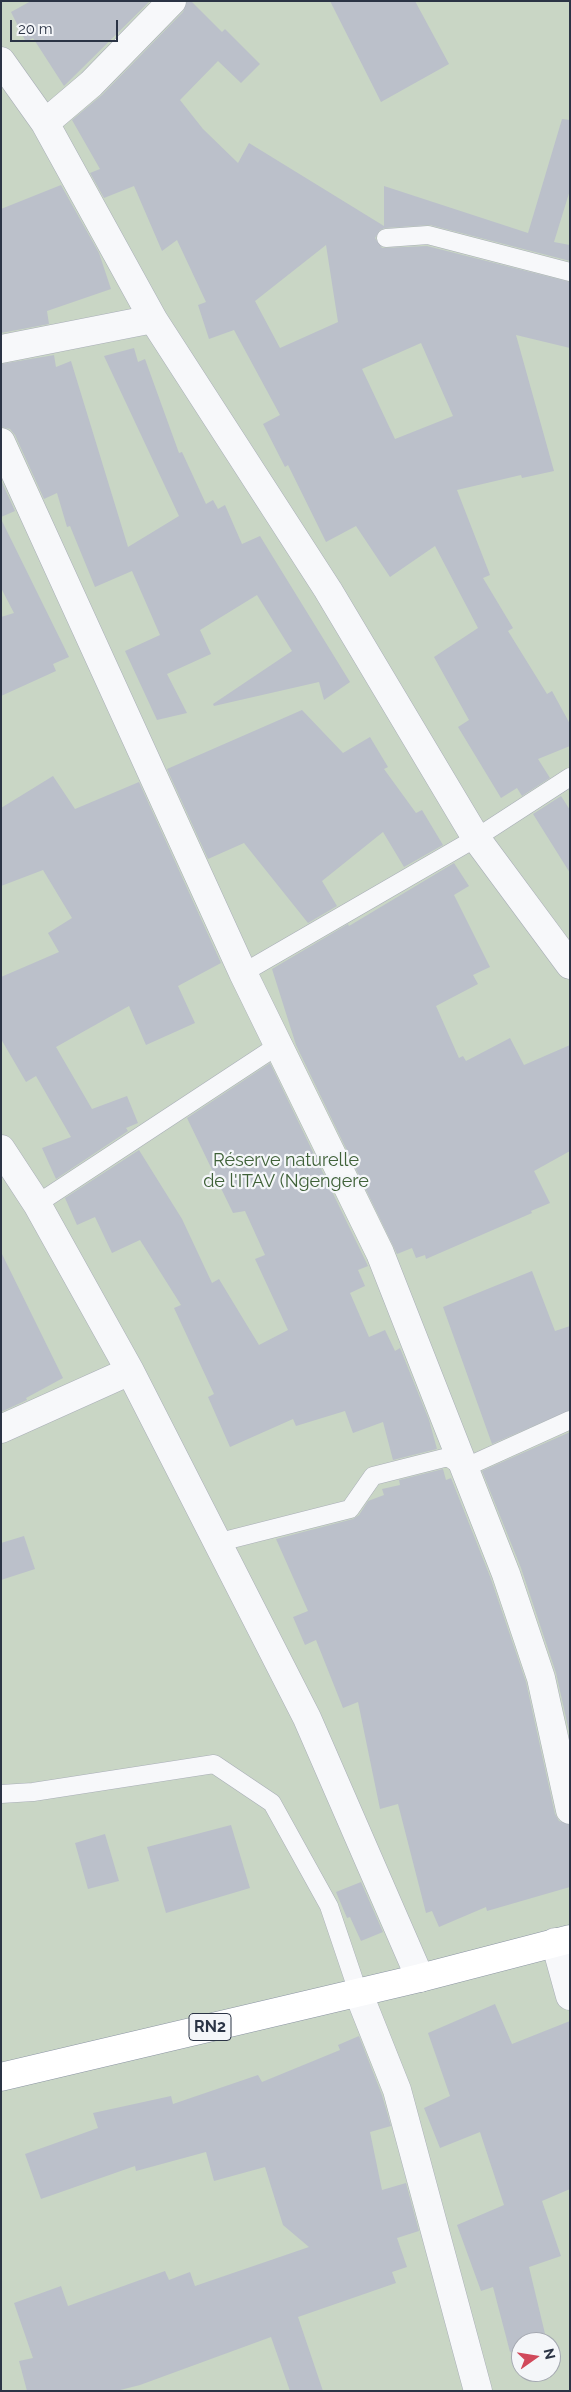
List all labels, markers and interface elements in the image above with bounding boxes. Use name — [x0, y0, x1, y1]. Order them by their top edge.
scale bar — [12, 10, 120, 42]
text: 20 m — [18, 20, 53, 38]
park label: Réserve naturelle de l'ITAV (Ngengere — [203, 1150, 369, 1192]
road number: RN2 — [189, 2014, 231, 2040]
north arrow — [511, 2332, 561, 2382]
text: N — [541, 2347, 559, 2361]

